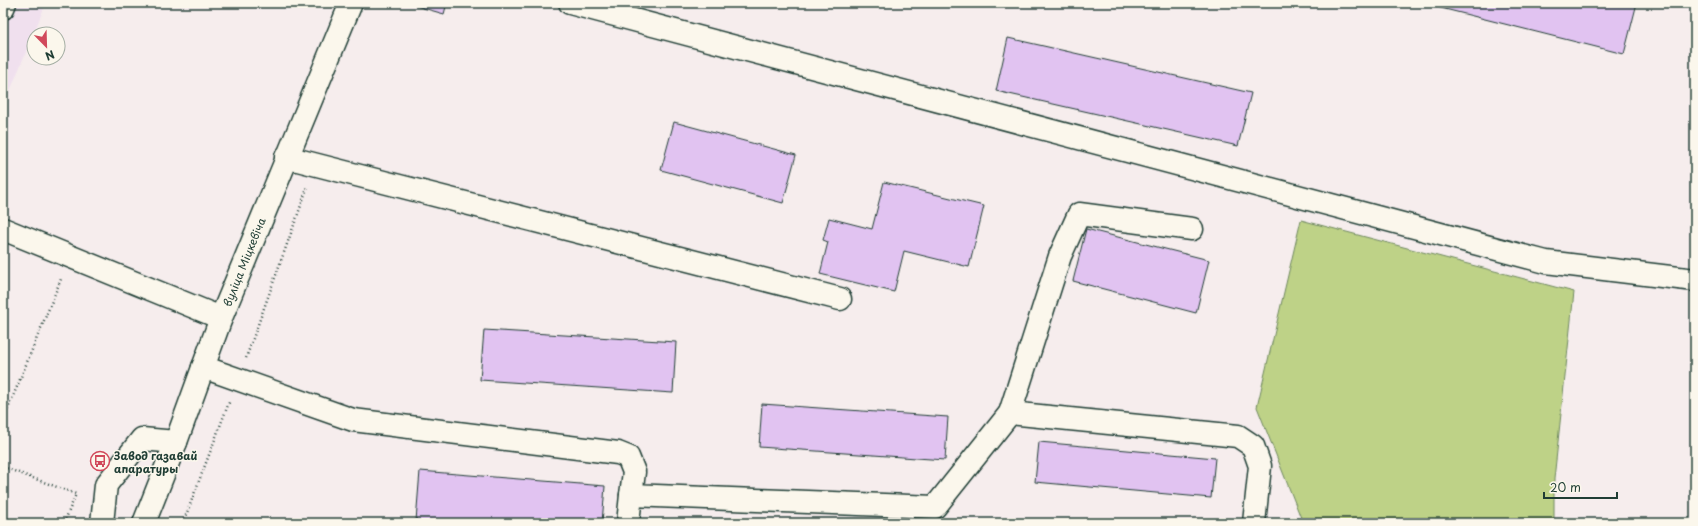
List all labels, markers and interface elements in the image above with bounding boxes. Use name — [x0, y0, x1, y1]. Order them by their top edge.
north arrow — [26, 26, 66, 66]
text: N — [43, 46, 57, 65]
street label: вуліца Міцкевіча — [218, 215, 270, 309]
place label: Завод газавай апаратуры — [113, 447, 197, 477]
bus stop icon: Завод газавай апаратуры — [89, 450, 111, 472]
scale bar — [1544, 474, 1617, 500]
text: 20 m — [1550, 478, 1581, 496]

